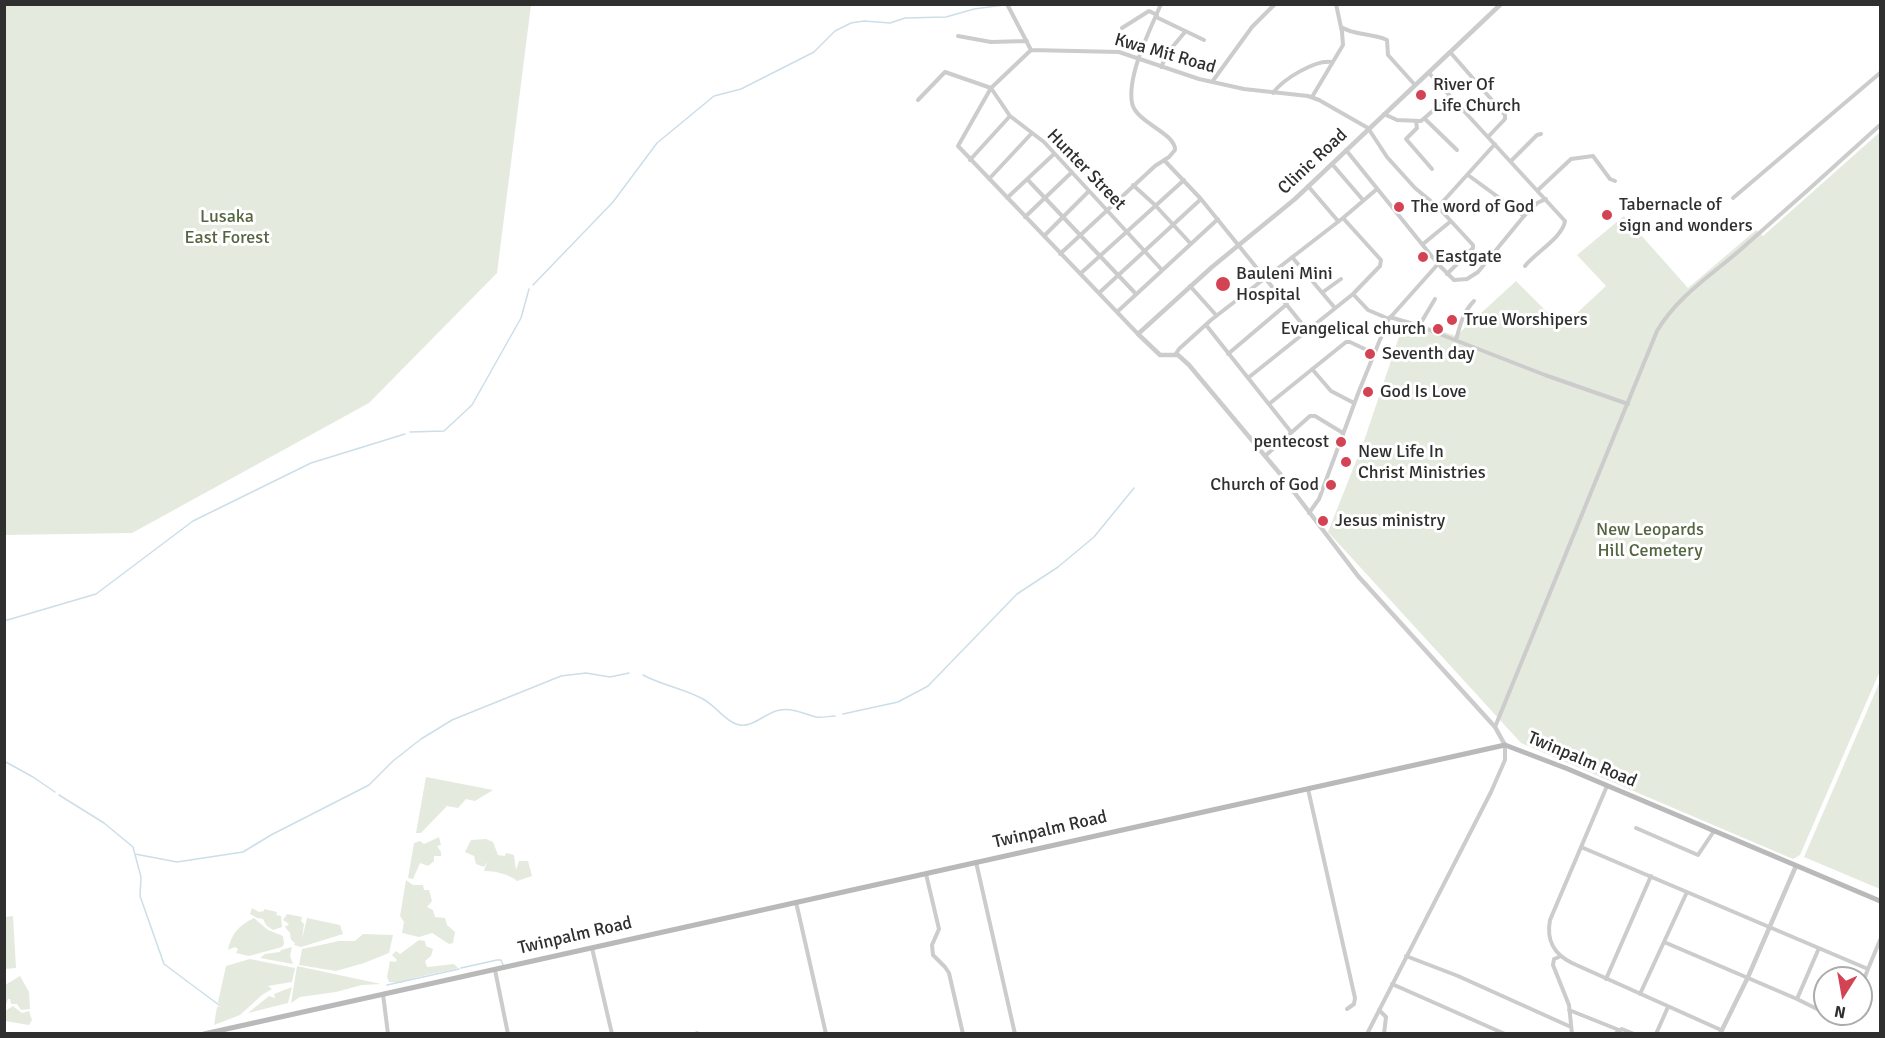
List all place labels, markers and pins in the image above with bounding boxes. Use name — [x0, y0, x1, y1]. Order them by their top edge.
place label: River Of Life Church — [1433, 74, 1521, 116]
marker: River Of Life Church — [1414, 88, 1428, 102]
place label: Tabernacle of sign and wonders — [1619, 194, 1753, 236]
place label: The word of God — [1411, 196, 1534, 218]
marker: The word of God — [1392, 200, 1406, 214]
marker: Tabernacle of sign and wonders — [1600, 208, 1614, 222]
place label: Eastgate — [1435, 246, 1502, 268]
marker: Eastgate — [1416, 250, 1430, 264]
place label: Bauleni Mini Hospital — [1236, 263, 1333, 306]
marker: Bauleni Mini Hospital — [1214, 275, 1232, 293]
place label: True Worshipers — [1464, 309, 1588, 331]
marker: True Worshipers — [1445, 313, 1459, 327]
place label: Evangelical church — [1281, 318, 1426, 340]
marker: Evangelical church — [1431, 322, 1445, 336]
place label: Seventh day — [1382, 343, 1474, 365]
marker: Seventh day — [1363, 347, 1377, 361]
place label: God Is Love — [1380, 381, 1467, 403]
marker: God Is Love — [1361, 385, 1375, 399]
place label: pentecost — [1254, 431, 1329, 453]
marker: pentecost — [1334, 435, 1348, 449]
place label: New Life In Christ Ministries — [1358, 441, 1486, 484]
marker: New Life In Christ Ministries — [1339, 455, 1353, 469]
place label: Church of God — [1210, 474, 1319, 496]
marker: Church of God — [1324, 478, 1338, 492]
place label: Jesus ministry — [1335, 510, 1445, 532]
marker: Jesus ministry — [1316, 514, 1330, 528]

